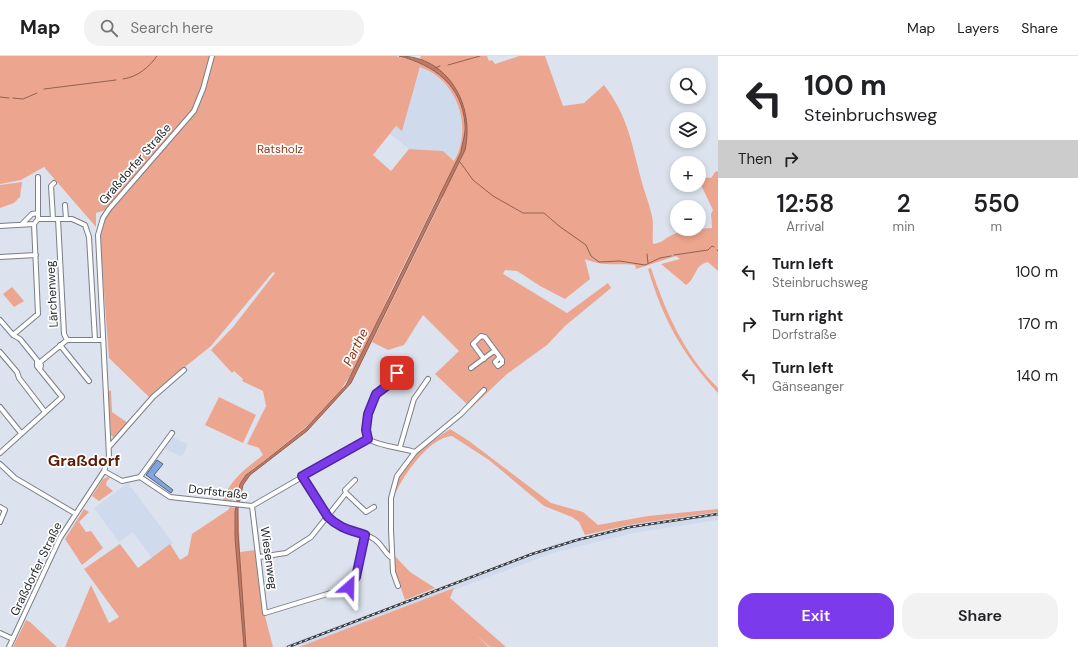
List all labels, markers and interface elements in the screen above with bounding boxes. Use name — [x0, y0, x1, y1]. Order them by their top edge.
search box — [84, 10, 364, 46]
text: Map — [20, 15, 60, 40]
icon: search — [98, 17, 120, 39]
text: Search here — [130, 18, 213, 38]
text: Map — [907, 19, 935, 37]
text: Layers — [957, 19, 999, 37]
text: Share — [1021, 19, 1058, 37]
text: 100 m — [804, 67, 887, 104]
map controls — [670, 68, 706, 236]
button: search — [670, 68, 706, 104]
icon: left — [738, 72, 790, 124]
text: Steinbruchsweg — [804, 103, 937, 127]
button: layers — [670, 112, 706, 148]
street label: Graßdorfer Straße — [95, 120, 175, 208]
park label: Ratsholz — [257, 141, 303, 157]
icon: right — [780, 148, 802, 170]
text: Then — [738, 149, 772, 169]
button: + — [670, 156, 706, 192]
text: 12:58 — [776, 188, 834, 219]
text: 2 — [897, 188, 911, 219]
text: 550 — [973, 188, 1020, 219]
button: − — [670, 200, 706, 236]
text: Arrival — [786, 218, 824, 235]
text: min — [893, 218, 915, 235]
text: m — [991, 218, 1002, 235]
text: Turn left — [772, 254, 833, 274]
street label: Lärchenweg — [42, 260, 62, 328]
icon: left — [738, 261, 760, 283]
text: 100 m — [1015, 262, 1058, 282]
text: Steinbruchsweg — [772, 274, 868, 291]
text: Turn right — [772, 306, 843, 326]
icon: right — [738, 313, 760, 335]
text: 170 m — [1018, 314, 1058, 334]
water label: Parthe — [339, 326, 372, 369]
text: Dorfstraße — [772, 326, 837, 343]
pin — [380, 356, 414, 390]
text: Turn left — [772, 358, 833, 378]
icon: arrive — [386, 362, 408, 384]
icon: left — [738, 365, 760, 387]
text: 140 m — [1017, 366, 1058, 386]
text: Gänseanger — [772, 378, 844, 395]
district label: Graßdorf — [48, 450, 120, 471]
street label: Dorfstraße — [187, 481, 249, 503]
street label: Graßdorfer Straße — [6, 519, 66, 619]
street label: Wiesenweg — [257, 525, 281, 591]
position arrow — [328, 566, 370, 608]
button: Exit — [738, 593, 894, 639]
button: Share — [902, 593, 1058, 639]

